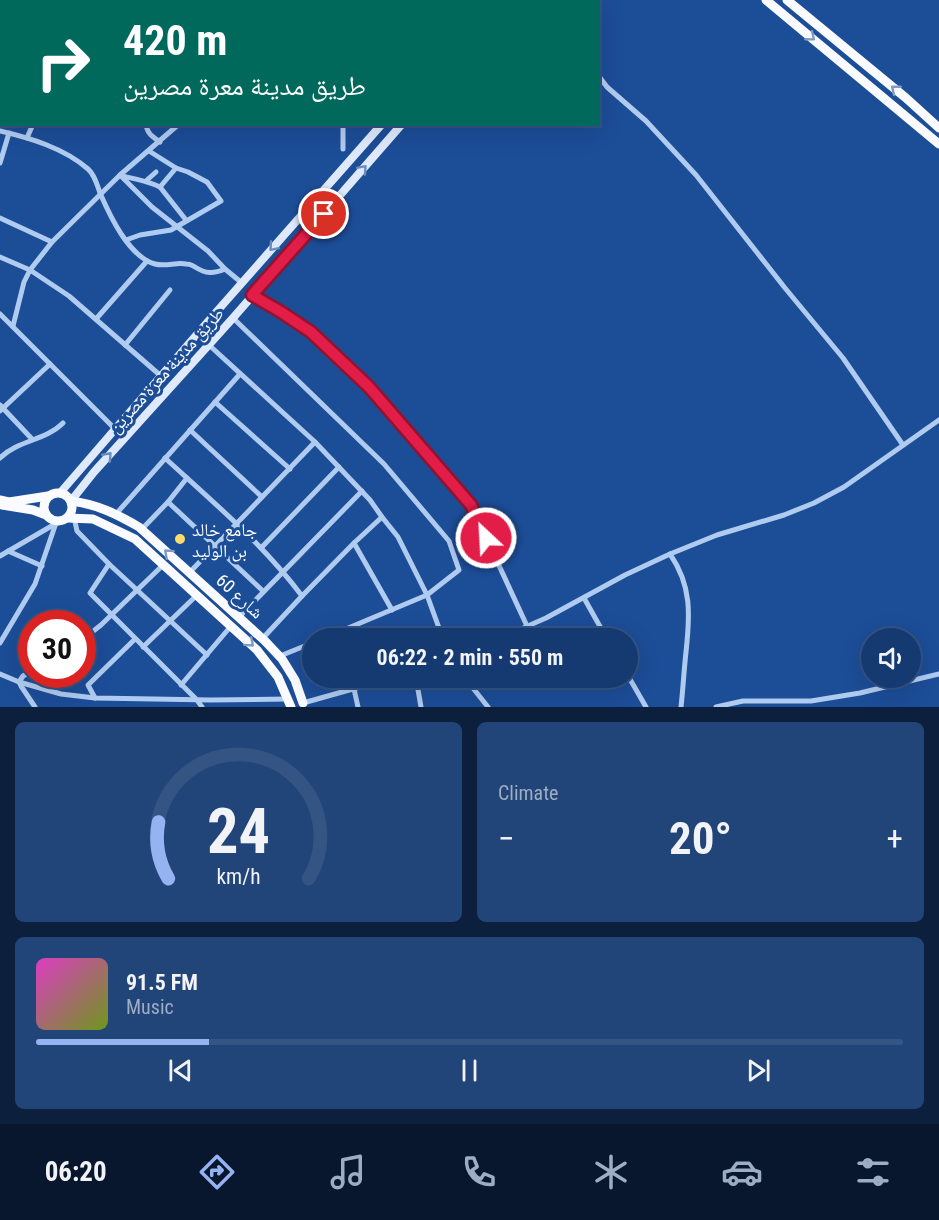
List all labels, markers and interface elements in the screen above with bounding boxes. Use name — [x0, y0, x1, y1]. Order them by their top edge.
text: 420 m — [123, 16, 228, 65]
icon: right — [24, 24, 102, 102]
one-way arrow — [804, 30, 815, 41]
text: طريق مدينة معرة مصرين — [123, 70, 366, 102]
one-way arrow — [891, 85, 902, 96]
one-way arrow — [356, 165, 367, 176]
pin — [298, 188, 349, 239]
icon: arrive — [307, 197, 340, 230]
one-way arrow — [270, 240, 281, 251]
street label: طريق مدينة معرة مصرين — [104, 303, 229, 438]
one-way arrow — [101, 452, 112, 463]
position arrow — [454, 506, 518, 570]
place label: جامع خالد بن الوليد — [192, 519, 257, 562]
marker: جامع خالد بن الوليد — [173, 532, 187, 546]
one-way arrow — [164, 549, 175, 560]
street label: شارع 60 — [211, 569, 268, 623]
speed limit sign: 30 — [18, 610, 96, 688]
map controls — [861, 628, 921, 688]
button: sound — [861, 628, 921, 688]
one-way arrow — [243, 636, 253, 647]
text: 06:22 · 2 min · 550 m — [377, 645, 563, 670]
text: Climate — [498, 781, 558, 805]
text: 24 — [207, 795, 270, 868]
text: 20° — [669, 812, 732, 865]
text: − — [498, 819, 515, 858]
text: + — [887, 819, 903, 858]
text: km/h — [216, 864, 261, 889]
text: 91.5 FM — [126, 970, 198, 995]
text: Music — [126, 995, 174, 1019]
icon: previous — [164, 1054, 197, 1087]
icon: pause — [453, 1054, 486, 1087]
icon: next — [742, 1054, 775, 1087]
icon: directions — [196, 1151, 238, 1193]
icon: music — [327, 1151, 369, 1193]
icon: phone — [458, 1151, 500, 1193]
icon: climate — [590, 1151, 632, 1193]
icon: car — [721, 1151, 763, 1193]
icon: filters — [852, 1151, 894, 1193]
text: 06:20 — [45, 1156, 107, 1188]

